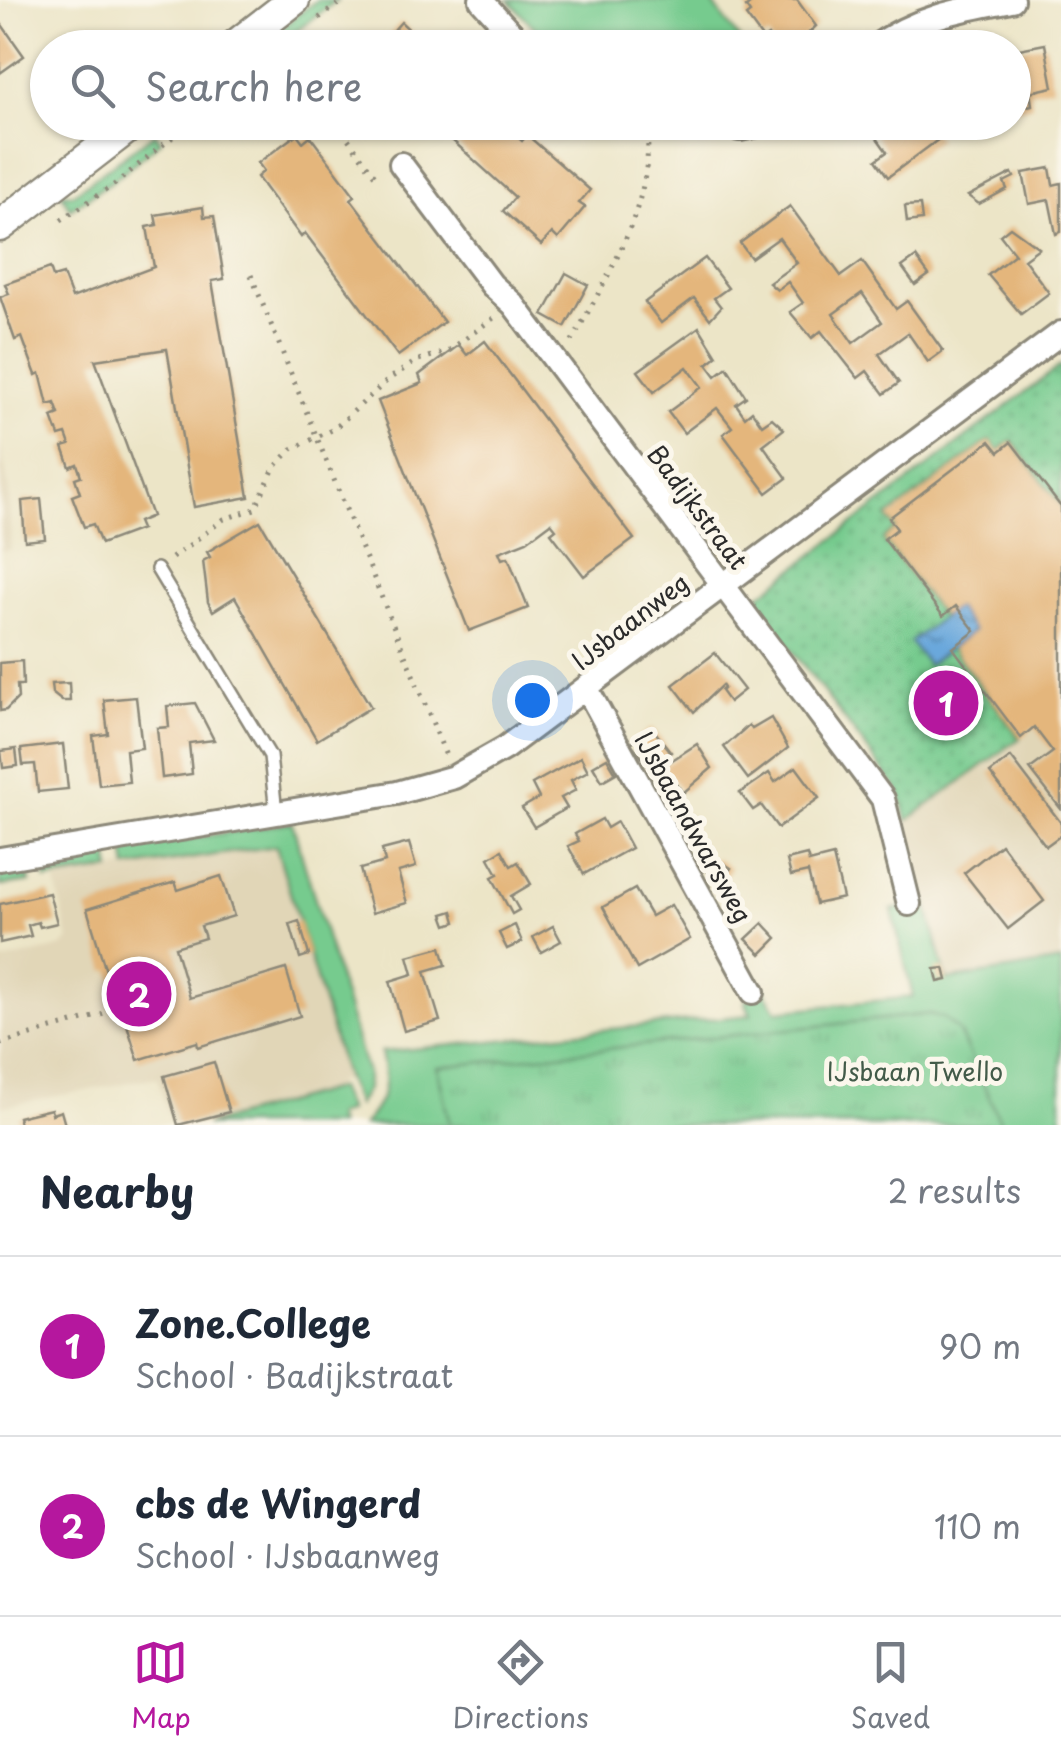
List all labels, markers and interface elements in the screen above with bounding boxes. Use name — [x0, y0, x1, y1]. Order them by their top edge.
search box — [30, 30, 1031, 140]
text: Search here — [145, 57, 362, 114]
icon: search — [65, 58, 120, 113]
street label: Badijkstraat — [638, 437, 758, 577]
street label: IJsbaanweg — [563, 563, 697, 679]
pin: 1 — [914, 666, 978, 740]
your location — [507, 675, 558, 726]
street label: IJsbaandwarsweg — [626, 724, 762, 930]
pin: 2 — [106, 956, 172, 1032]
park label: IJsbaan Twello — [827, 1052, 1003, 1090]
text: Nearby — [40, 1159, 194, 1222]
text: 2 results — [888, 1166, 1021, 1214]
text: Zone.College — [135, 1294, 371, 1351]
text: 1 — [65, 1322, 80, 1370]
text: 90 m — [939, 1322, 1021, 1370]
text: School · Badijkstraat — [135, 1351, 453, 1399]
text: cbs de Wingerd — [135, 1474, 421, 1531]
text: 2 — [61, 1502, 84, 1550]
text: 110 m — [934, 1502, 1021, 1550]
text: School · IJsbaanweg — [135, 1531, 440, 1579]
tab: Map — [131, 1635, 191, 1738]
tab: Directions — [453, 1635, 589, 1738]
tab: Saved — [851, 1635, 930, 1738]

